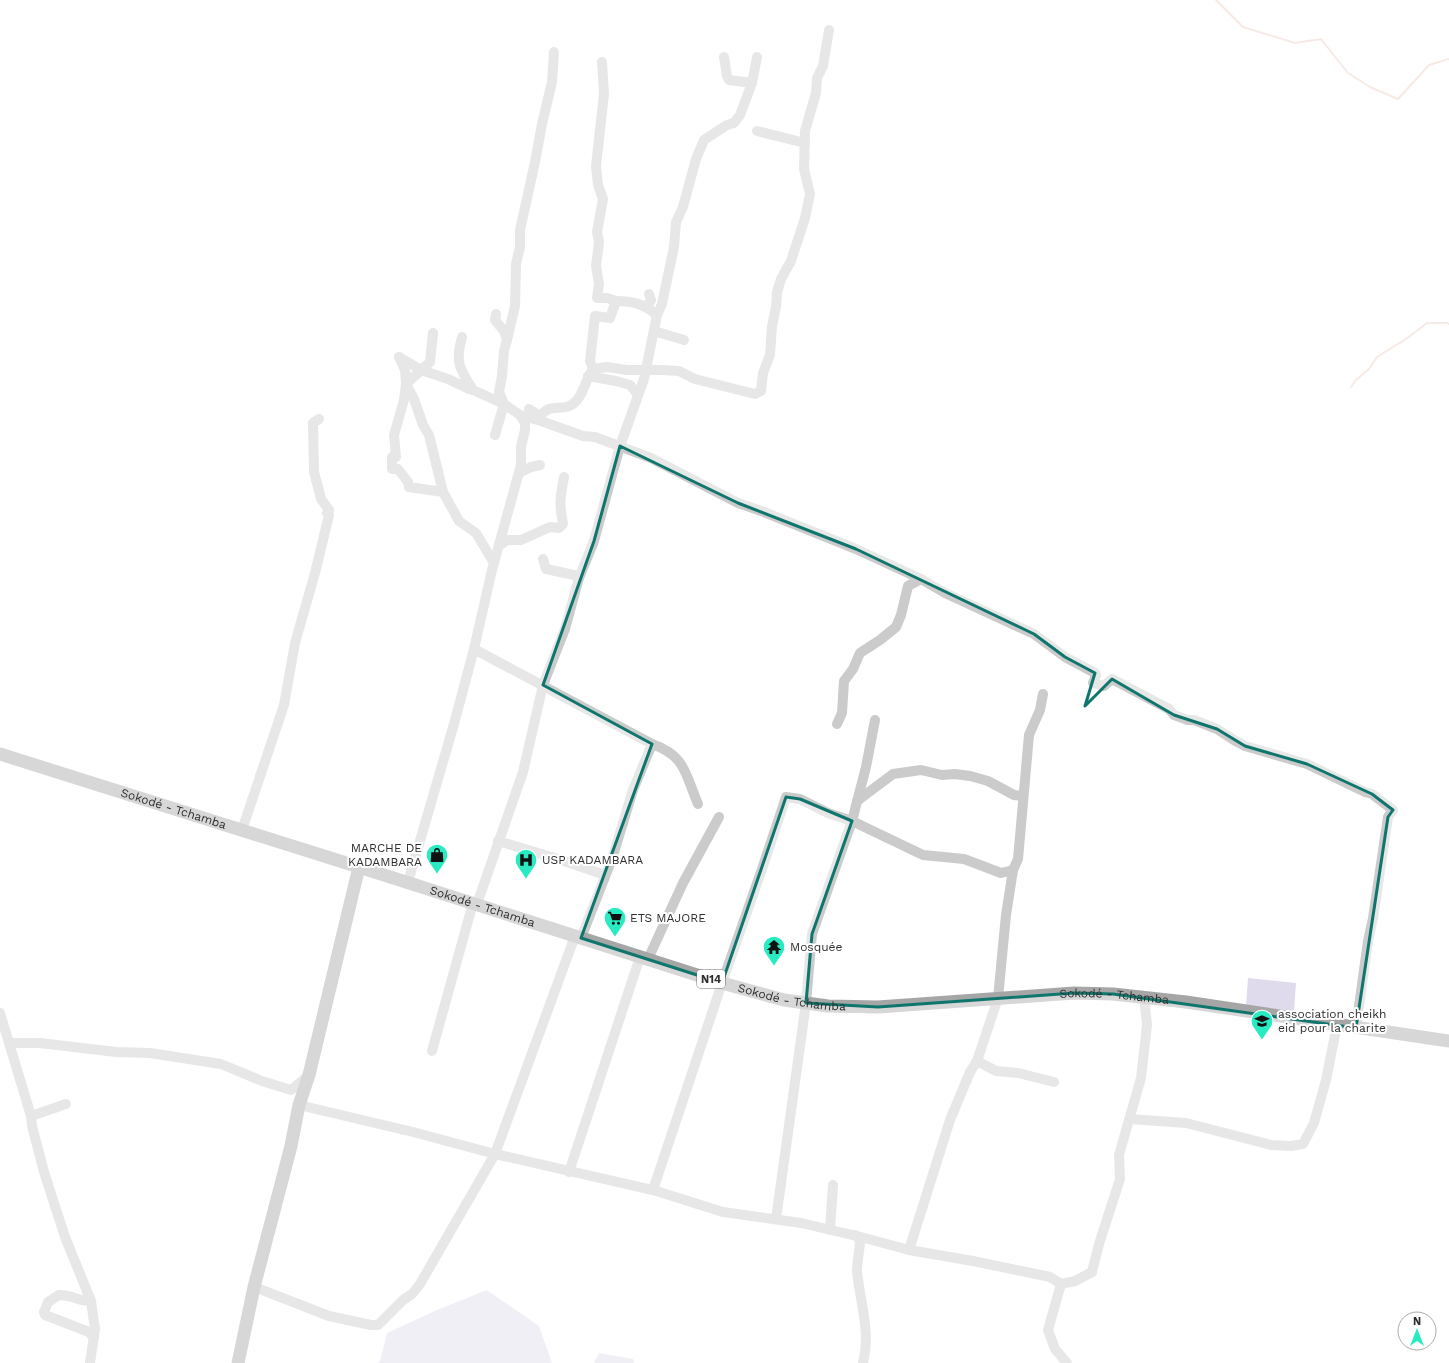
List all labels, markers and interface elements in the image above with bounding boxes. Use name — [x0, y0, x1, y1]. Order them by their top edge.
street label: Sokodé - Tchamba — [119, 785, 228, 832]
place label: MARCHE DE KADAMBARA — [348, 841, 422, 869]
shop icon: MARCHE DE KADAMBARA — [424, 842, 450, 875]
hospital icon: USP KADAMBARA — [513, 847, 539, 880]
place label: USP KADAMBARA — [542, 853, 643, 867]
street label: Sokodé - Tchamba — [428, 883, 537, 930]
supermarket icon: ETS MAJORE — [602, 905, 628, 938]
place label: ETS MAJORE — [630, 911, 706, 925]
temple icon: Mosquée — [761, 934, 787, 967]
place label: Mosquée — [790, 940, 843, 954]
road number: N14 — [697, 970, 725, 988]
street label: Sokodé - Tchamba — [736, 981, 846, 1013]
street label: Sokodé - Tchamba — [1059, 986, 1170, 1007]
place label: association cheikh eid pour la charite — [1278, 1007, 1387, 1035]
school or university icon: association cheikh eid pour la charite — [1249, 1008, 1275, 1041]
north arrow — [1397, 1311, 1437, 1351]
text: N — [1413, 1315, 1421, 1328]

